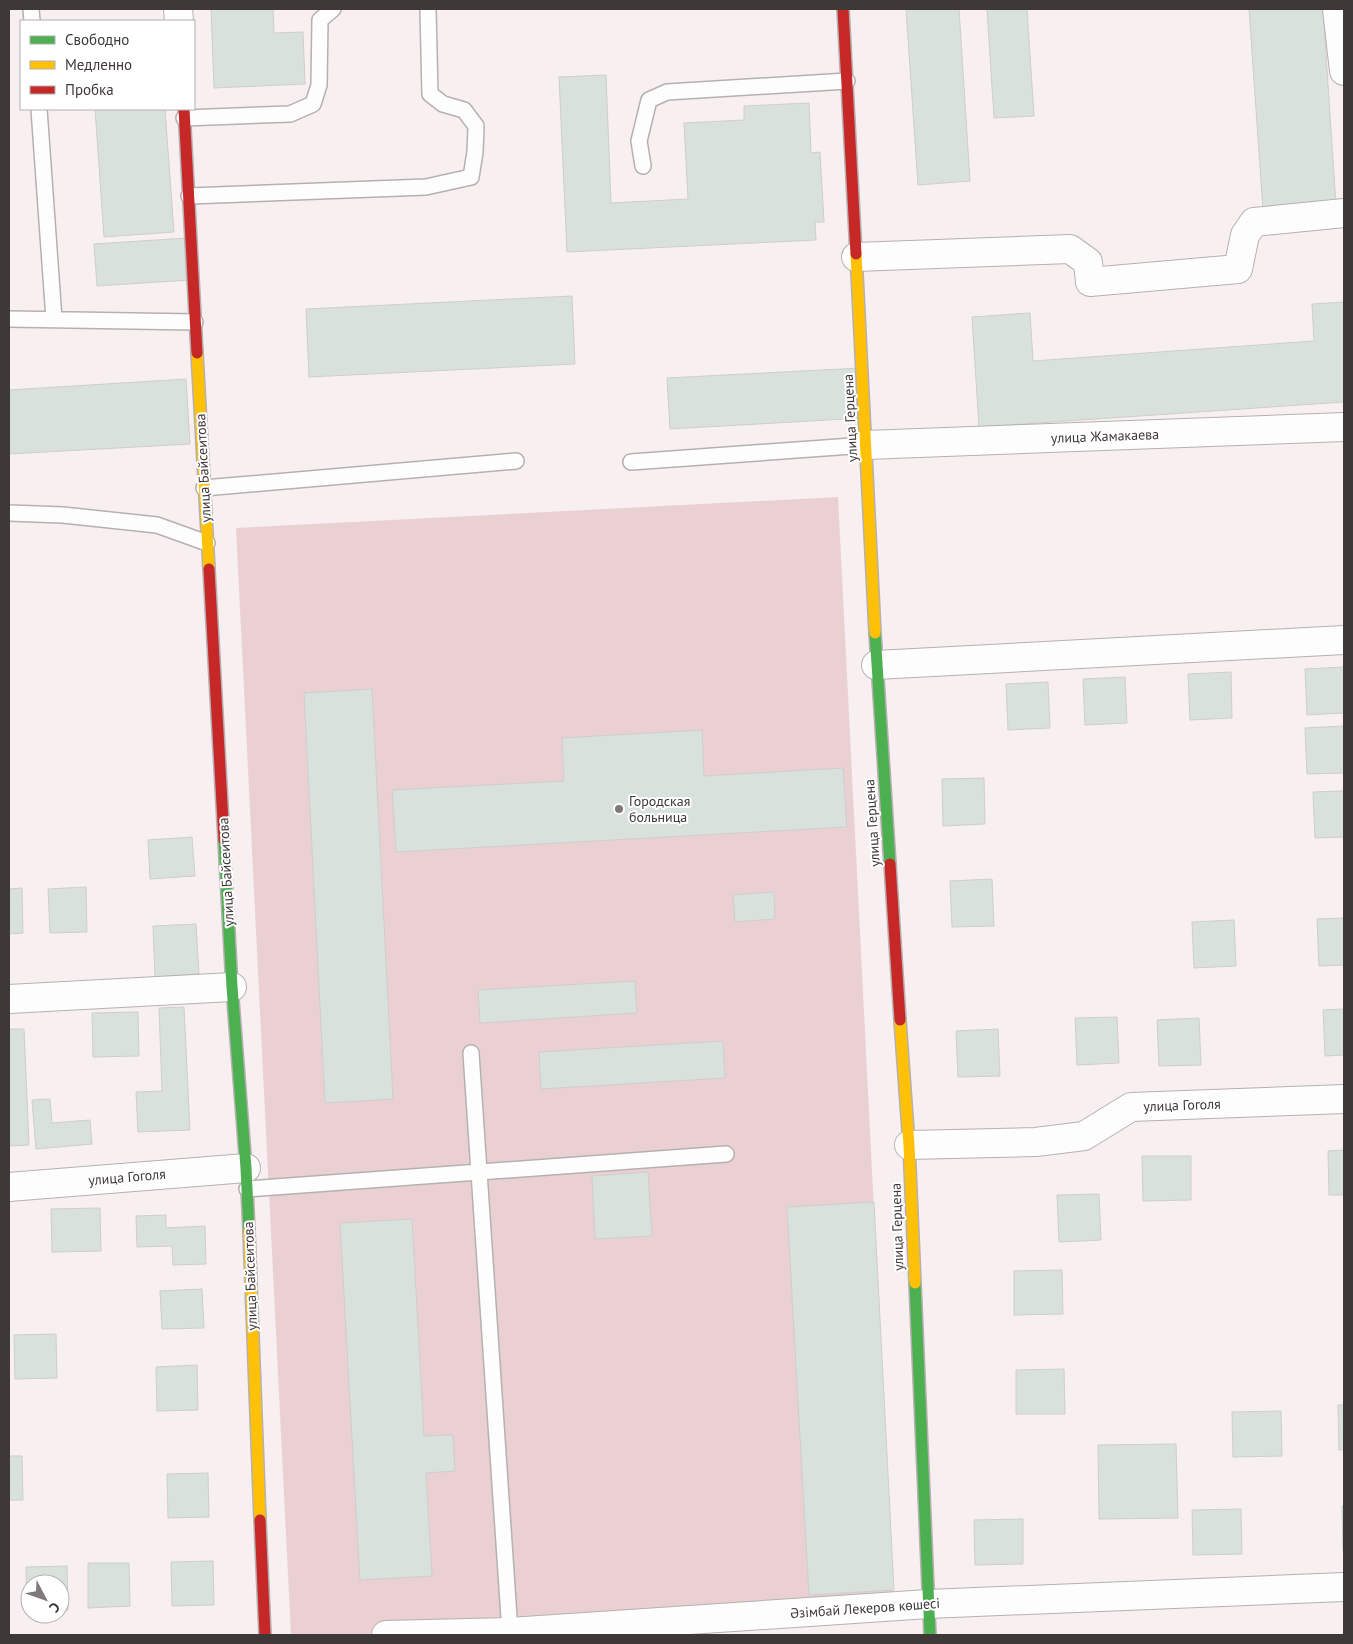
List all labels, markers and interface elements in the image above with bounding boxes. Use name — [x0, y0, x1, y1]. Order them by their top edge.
legend — [20, 20, 195, 110]
text: Свободно — [65, 30, 129, 49]
text: Медленно — [65, 55, 132, 74]
text: Пробка — [65, 80, 114, 99]
street label: улица Герцена — [839, 374, 861, 462]
street label: улица Байсеитова — [191, 413, 215, 523]
street label: улица Жамакаева — [1051, 425, 1159, 447]
street label: улица Герцена — [860, 778, 884, 868]
place label: Городская больница — [629, 792, 690, 826]
marker: Городская больница — [613, 803, 625, 815]
street label: улица Байсеитова — [214, 817, 238, 927]
street label: улица Гоголя — [1143, 1095, 1221, 1115]
street label: улица Гоголя — [88, 1165, 166, 1189]
street label: улица Герцена — [886, 1183, 908, 1271]
street label: улица Байсеитова — [239, 1221, 261, 1331]
north arrow — [20, 1574, 70, 1624]
street label: Әзімбай Лекеров көшесі — [789, 1594, 941, 1622]
text: С — [45, 1599, 64, 1617]

